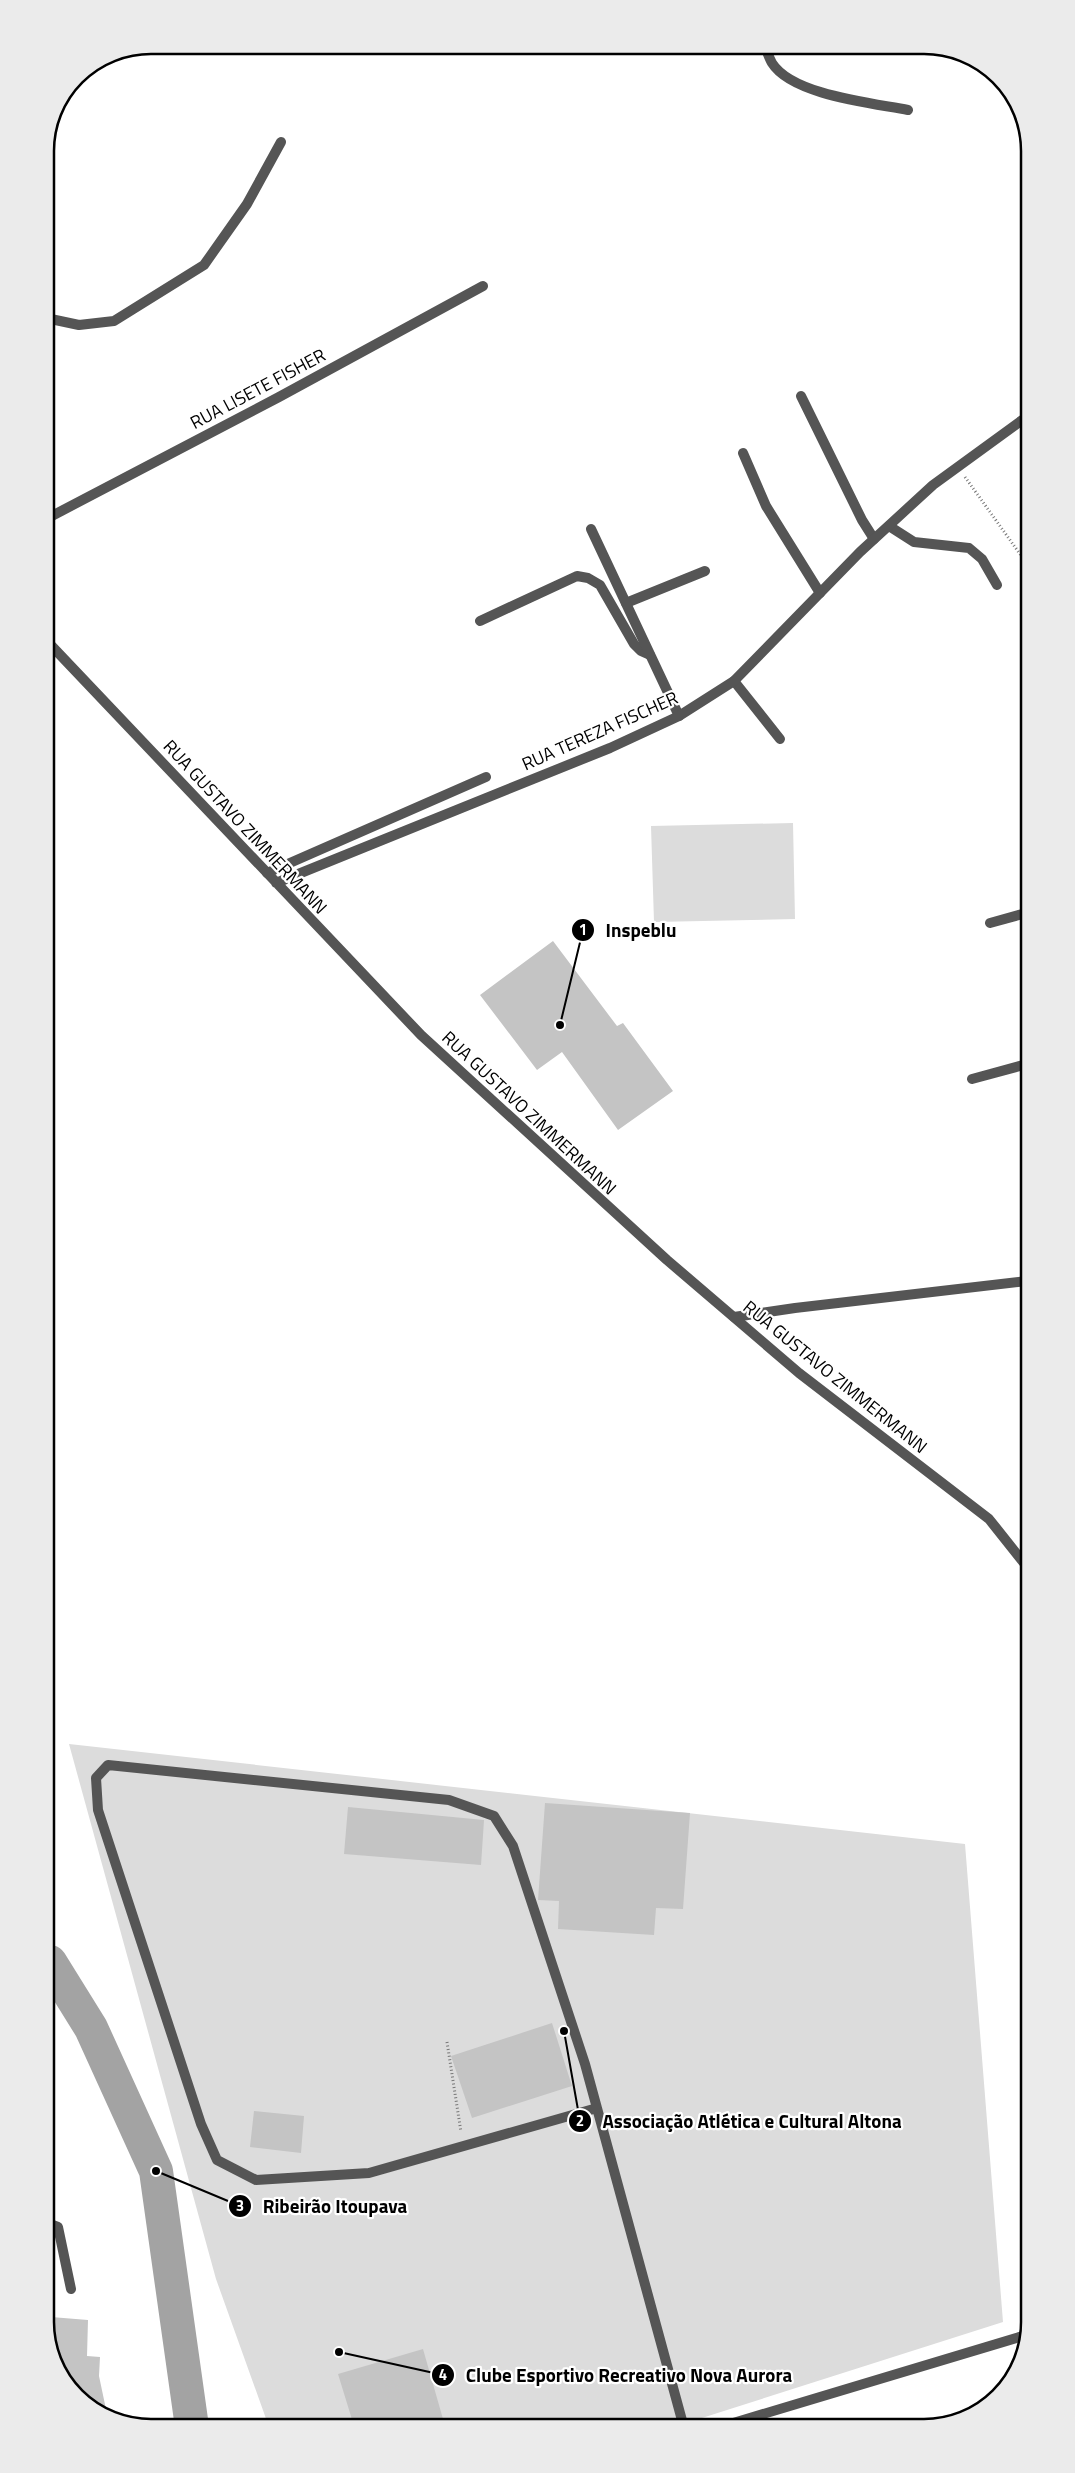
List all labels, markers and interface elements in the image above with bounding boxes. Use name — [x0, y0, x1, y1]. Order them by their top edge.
street label: RUA LISETE FISHER — [185, 341, 330, 436]
street label: RUA TEREZA FISCHER — [517, 684, 682, 777]
street label: RUA GUSTAVO ZIMMERMANN — [157, 733, 334, 920]
callout: Inspeblu — [570, 913, 686, 947]
text: Inspeblu — [606, 915, 676, 944]
text: 1 — [579, 918, 587, 941]
street label: RUA GUSTAVO ZIMMERMANN — [436, 1024, 623, 1201]
street label: RUA GUSTAVO ZIMMERMANN — [737, 1294, 933, 1460]
callout: Associação Atlética e Cultural Altona — [567, 2104, 911, 2138]
text: Associação Atlética e Cultural Altona — [602, 2106, 902, 2135]
text: 2 — [576, 2109, 584, 2132]
callout: Ribeirão Itoupava — [227, 2189, 417, 2223]
text: Ribeirão Itoupava — [263, 2191, 408, 2220]
text: 3 — [236, 2194, 244, 2217]
callout: Clube Esportivo Recreativo Nova Aurora — [431, 2358, 802, 2392]
text: Clube Esportivo Recreativo Nova Aurora — [466, 2360, 793, 2389]
text: 4 — [439, 2363, 447, 2386]

